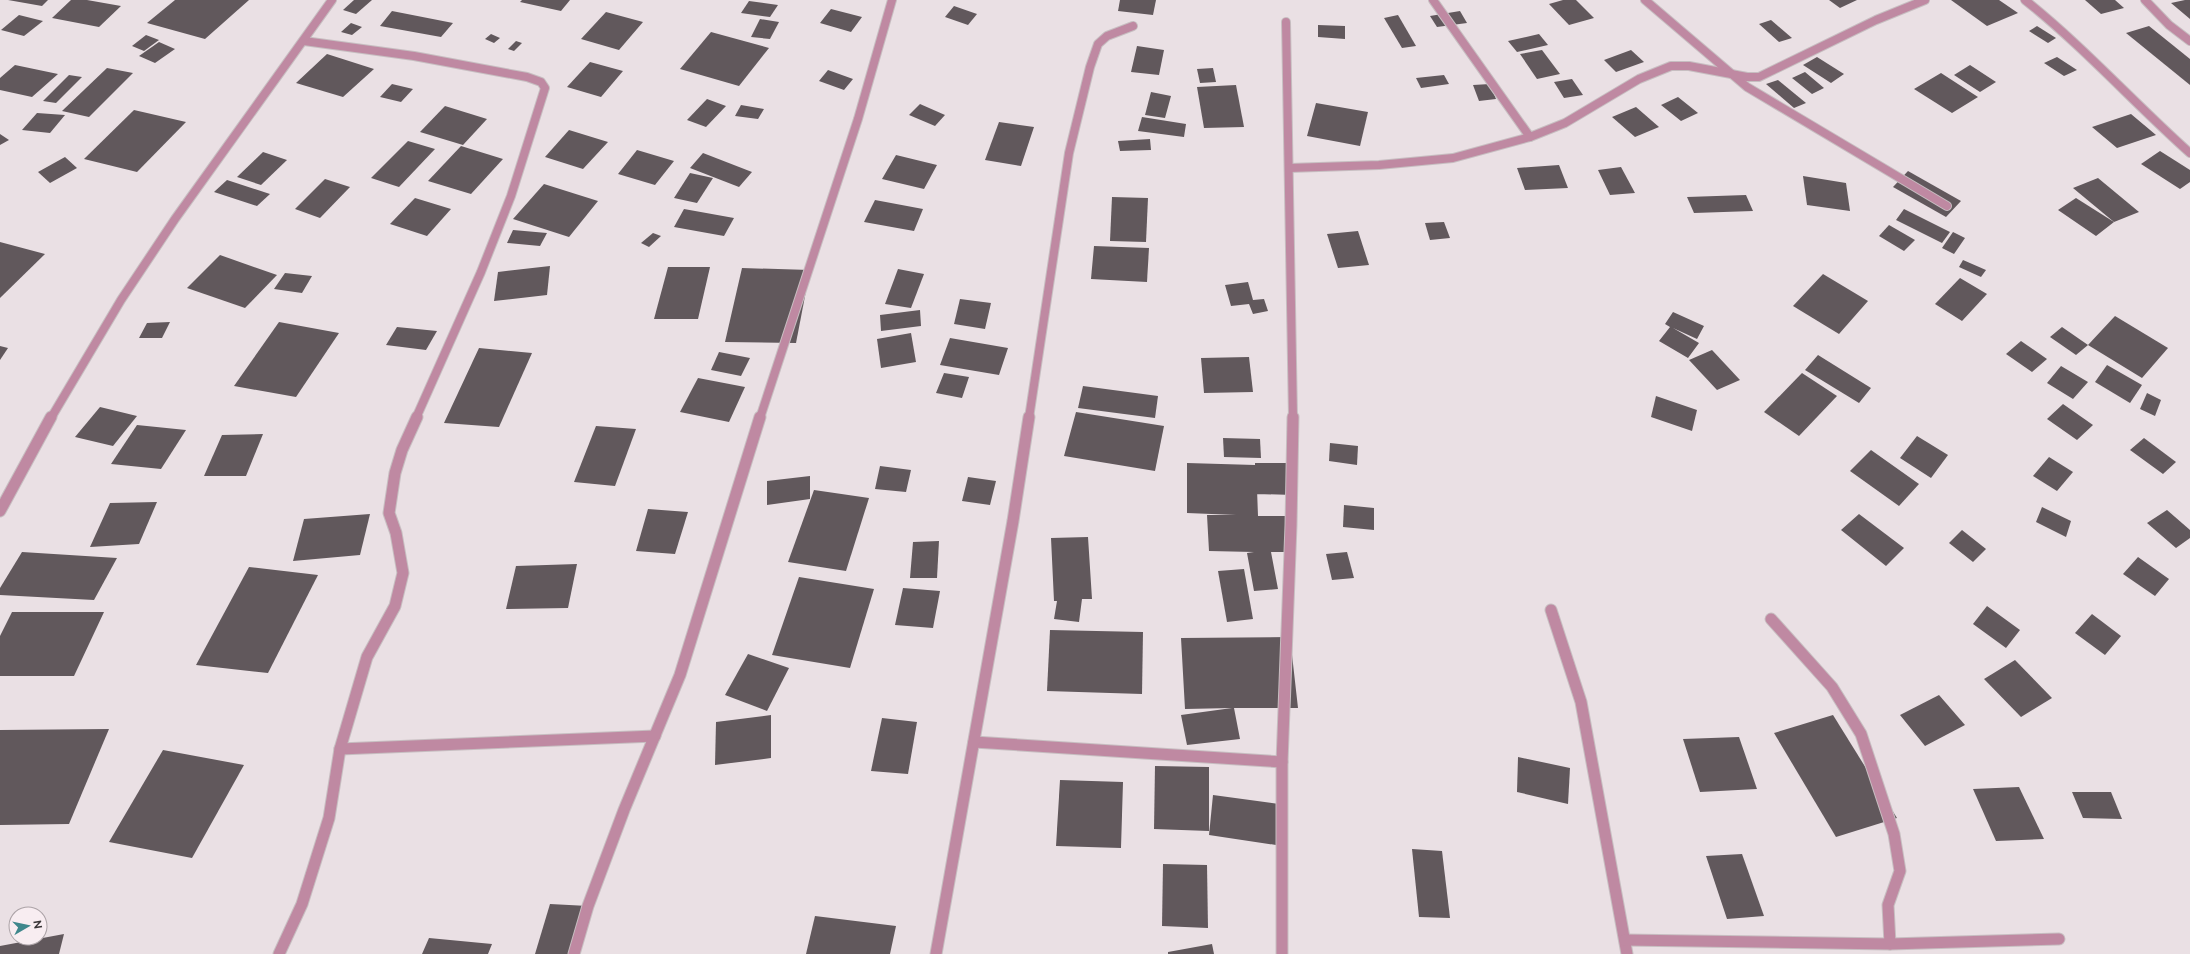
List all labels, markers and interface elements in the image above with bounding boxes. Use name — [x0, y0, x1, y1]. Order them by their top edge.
north arrow — [8, 906, 48, 946]
text: N — [30, 919, 44, 930]

